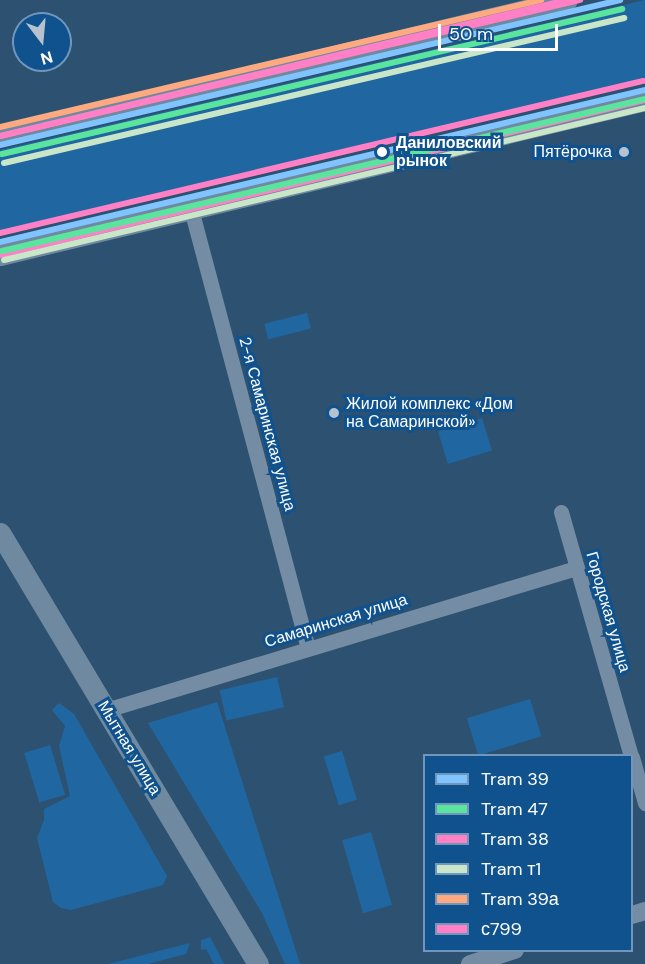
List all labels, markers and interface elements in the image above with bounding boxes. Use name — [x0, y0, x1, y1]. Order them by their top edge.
north arrow — [12, 12, 72, 72]
scale bar — [441, 12, 561, 50]
text: 50 m — [449, 22, 493, 46]
text: N — [38, 46, 55, 70]
place label: Даниловский рынок — [396, 133, 502, 171]
place label: Пятёрочка — [534, 142, 612, 162]
marker: Даниловский рынок — [373, 143, 391, 161]
marker: Пятёрочка — [617, 145, 631, 159]
street label: 2-я Самаринская улица — [235, 335, 299, 513]
place label: Жилой комплекс «Дом на Самаринской» — [346, 394, 513, 432]
marker: Жилой комплекс «Дом на Самаринской» — [327, 406, 341, 420]
street label: Городская улица — [582, 550, 634, 674]
street label: Самаринская улица — [262, 590, 410, 652]
street label: Мытная улица — [93, 697, 165, 799]
legend — [423, 754, 633, 952]
text: Tram 39 — [481, 767, 549, 791]
text: Tram 47 — [481, 797, 548, 821]
text: Tram 38 — [481, 827, 549, 851]
text: Tram т1 — [481, 857, 541, 881]
text: Tram 39а — [481, 887, 559, 911]
text: с799 — [481, 917, 522, 941]

